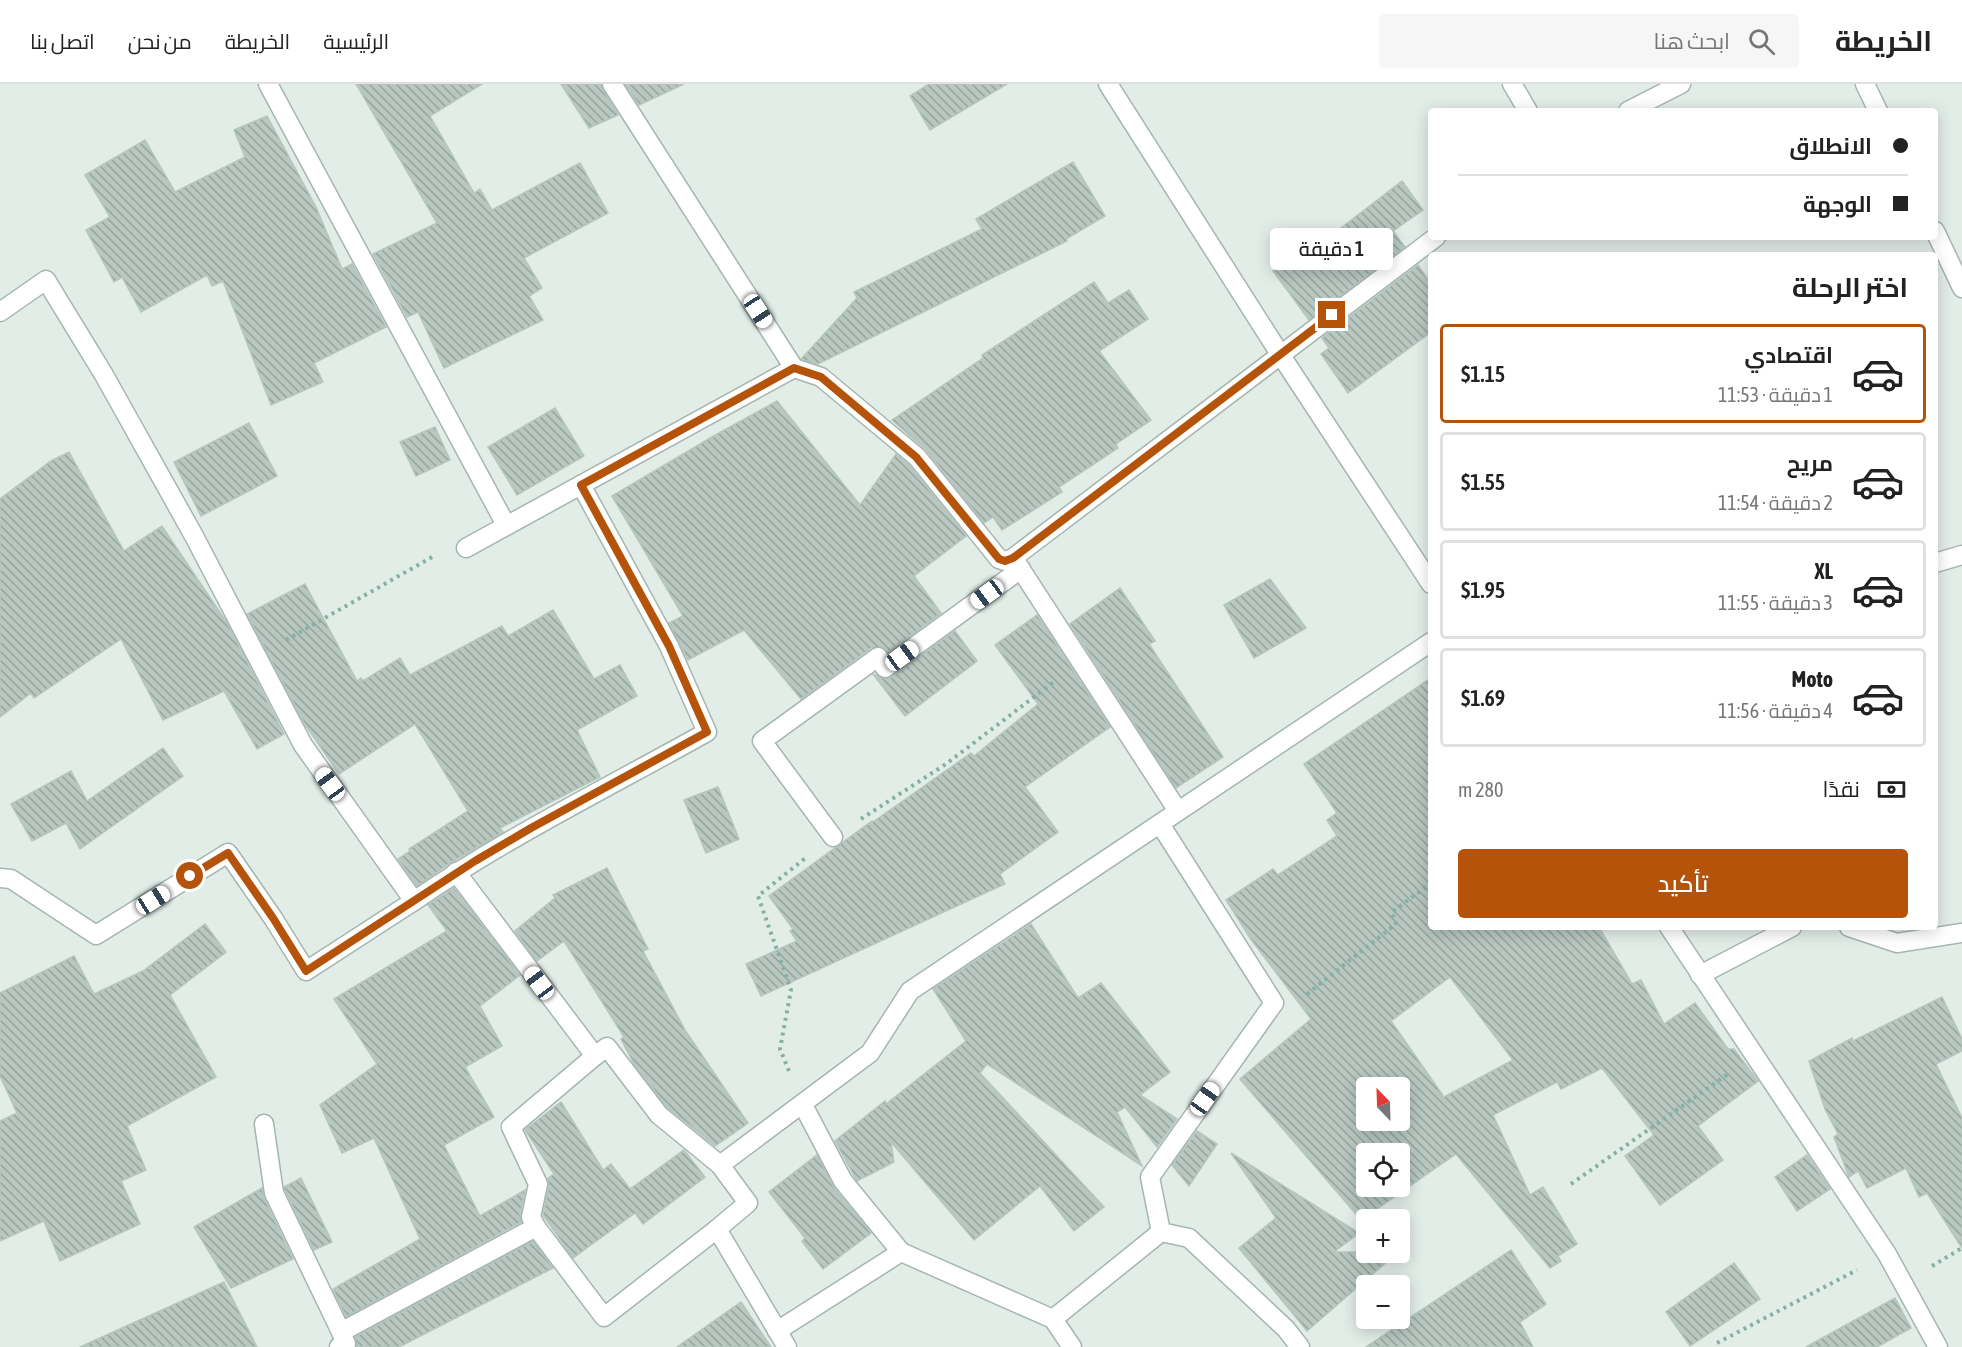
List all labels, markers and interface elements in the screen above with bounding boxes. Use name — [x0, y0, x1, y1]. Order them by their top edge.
search box — [1379, 14, 1799, 68]
icon: search — [1745, 25, 1778, 58]
text: الخريطة — [1835, 25, 1932, 57]
text: ابحث هنا — [1653, 28, 1730, 54]
text: اتصل بنا — [30, 29, 95, 53]
text: من نحن — [128, 29, 192, 53]
text: الخريطة — [225, 29, 290, 53]
text: الرئيسية — [323, 29, 389, 53]
text: الانطلاق — [1789, 133, 1872, 159]
text: الوجهة — [1803, 191, 1872, 217]
callout: 1 دقيقة — [1270, 228, 1394, 270]
text: 1 دقيقة — [1299, 237, 1364, 260]
text: اختر الرحلة — [1792, 272, 1908, 303]
car — [741, 291, 775, 331]
route end — [1318, 301, 1345, 328]
text: اقتصادي — [1744, 342, 1833, 368]
icon: car — [1851, 347, 1905, 401]
text: $1.15 — [1461, 361, 1505, 387]
text: 1 دقيقة · 11:53 — [1718, 383, 1833, 406]
text: مريح — [1787, 450, 1833, 476]
icon: car — [1851, 455, 1905, 509]
text: $1.55 — [1461, 469, 1505, 495]
text: 2 دقيقة · 11:54 — [1718, 491, 1833, 514]
text: XL — [1815, 558, 1833, 584]
icon: car — [1851, 563, 1905, 617]
car — [967, 576, 1007, 612]
text: $1.95 — [1461, 577, 1505, 603]
text: 3 دقيقة · 11:55 — [1718, 591, 1833, 614]
car — [882, 638, 922, 674]
text: Moto — [1791, 666, 1833, 692]
icon: car — [1851, 671, 1905, 725]
text: $1.69 — [1461, 685, 1505, 711]
text: 4 دقيقة · 11:56 — [1718, 699, 1833, 722]
car — [312, 764, 348, 804]
icon: cash — [1875, 773, 1908, 806]
text: نقدًا — [1822, 776, 1860, 802]
text: 280 m — [1458, 778, 1503, 801]
button: تأكيد — [1458, 849, 1908, 918]
route start — [176, 862, 203, 889]
car — [133, 883, 173, 917]
car — [521, 963, 557, 1003]
north arrow — [1356, 1077, 1410, 1131]
map controls — [1356, 1077, 1410, 1329]
car — [1187, 1079, 1223, 1119]
button: locate — [1356, 1143, 1410, 1197]
button: + — [1356, 1209, 1410, 1263]
button: − — [1356, 1275, 1410, 1329]

